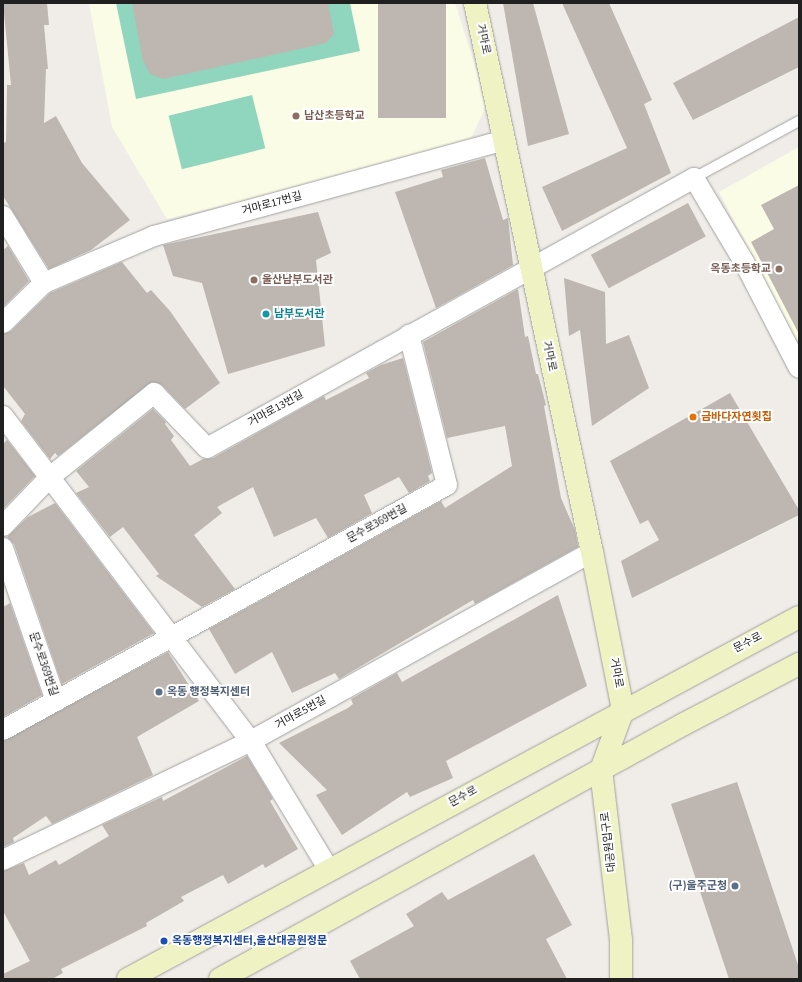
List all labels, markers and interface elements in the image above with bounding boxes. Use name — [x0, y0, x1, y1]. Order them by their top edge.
street label: 거마로 — [473, 23, 493, 55]
place label: 남산초등학교 — [304, 109, 365, 123]
marker: 남산초등학교 — [291, 111, 301, 121]
street label: 거마로17번길 — [241, 190, 303, 218]
place label: 옥동초등학교 — [710, 262, 771, 276]
marker: 옥동초등학교 — [774, 264, 784, 274]
place label: 울산남부도서관 — [262, 273, 333, 287]
marker: 울산남부도서관 — [249, 275, 259, 285]
place label: 남부도서관 — [274, 307, 325, 321]
marker: 남부도서관 — [261, 309, 271, 319]
street label: 거마로 — [539, 340, 559, 372]
street label: 거마로13번길 — [246, 388, 306, 430]
place label: 금바다자연횟집 — [701, 410, 772, 424]
marker: 금바다자연횟집 — [688, 412, 698, 422]
street label: 문수로369번길 — [345, 502, 409, 546]
street label: 문수로369번길 — [26, 630, 60, 698]
street label: 문수로 — [731, 630, 765, 656]
street label: 거마로 — [607, 657, 625, 689]
place label: 옥동 행정복지센터 — [167, 685, 250, 699]
marker: 옥동 행정복지센터 — [154, 687, 164, 697]
street label: 거마로5번길 — [273, 694, 329, 732]
street label: 문수로 — [447, 784, 479, 810]
street label: 대공원입구로 — [599, 811, 619, 873]
place label: (구)울주군청 — [669, 879, 727, 893]
marker: (구)울주군청 — [730, 881, 740, 891]
place label: 옥동행정복지센터,울산대공원정문 — [172, 934, 327, 948]
marker: 옥동행정복지센터,울산대공원정문 — [159, 936, 169, 946]

